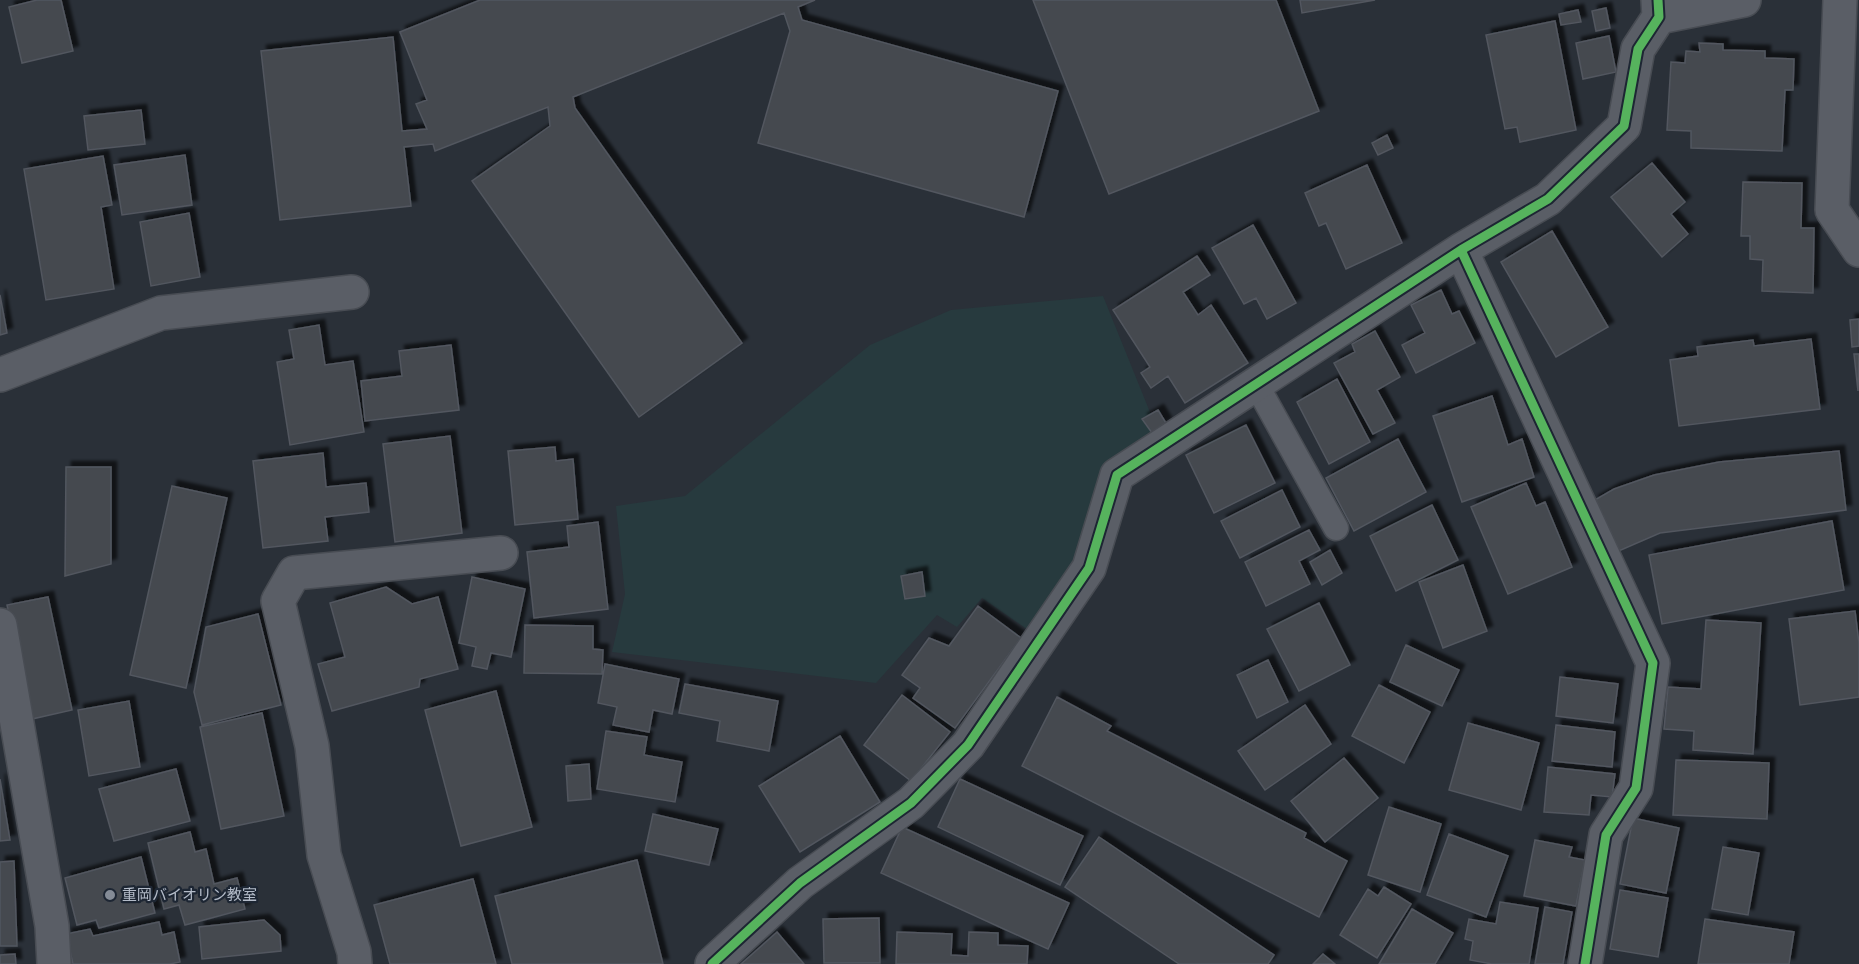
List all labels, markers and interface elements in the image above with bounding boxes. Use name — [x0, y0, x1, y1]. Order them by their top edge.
place label: 重岡バイオリン教室 — [122, 886, 257, 903]
marker: 重岡バイオリン教室 — [103, 888, 117, 902]

